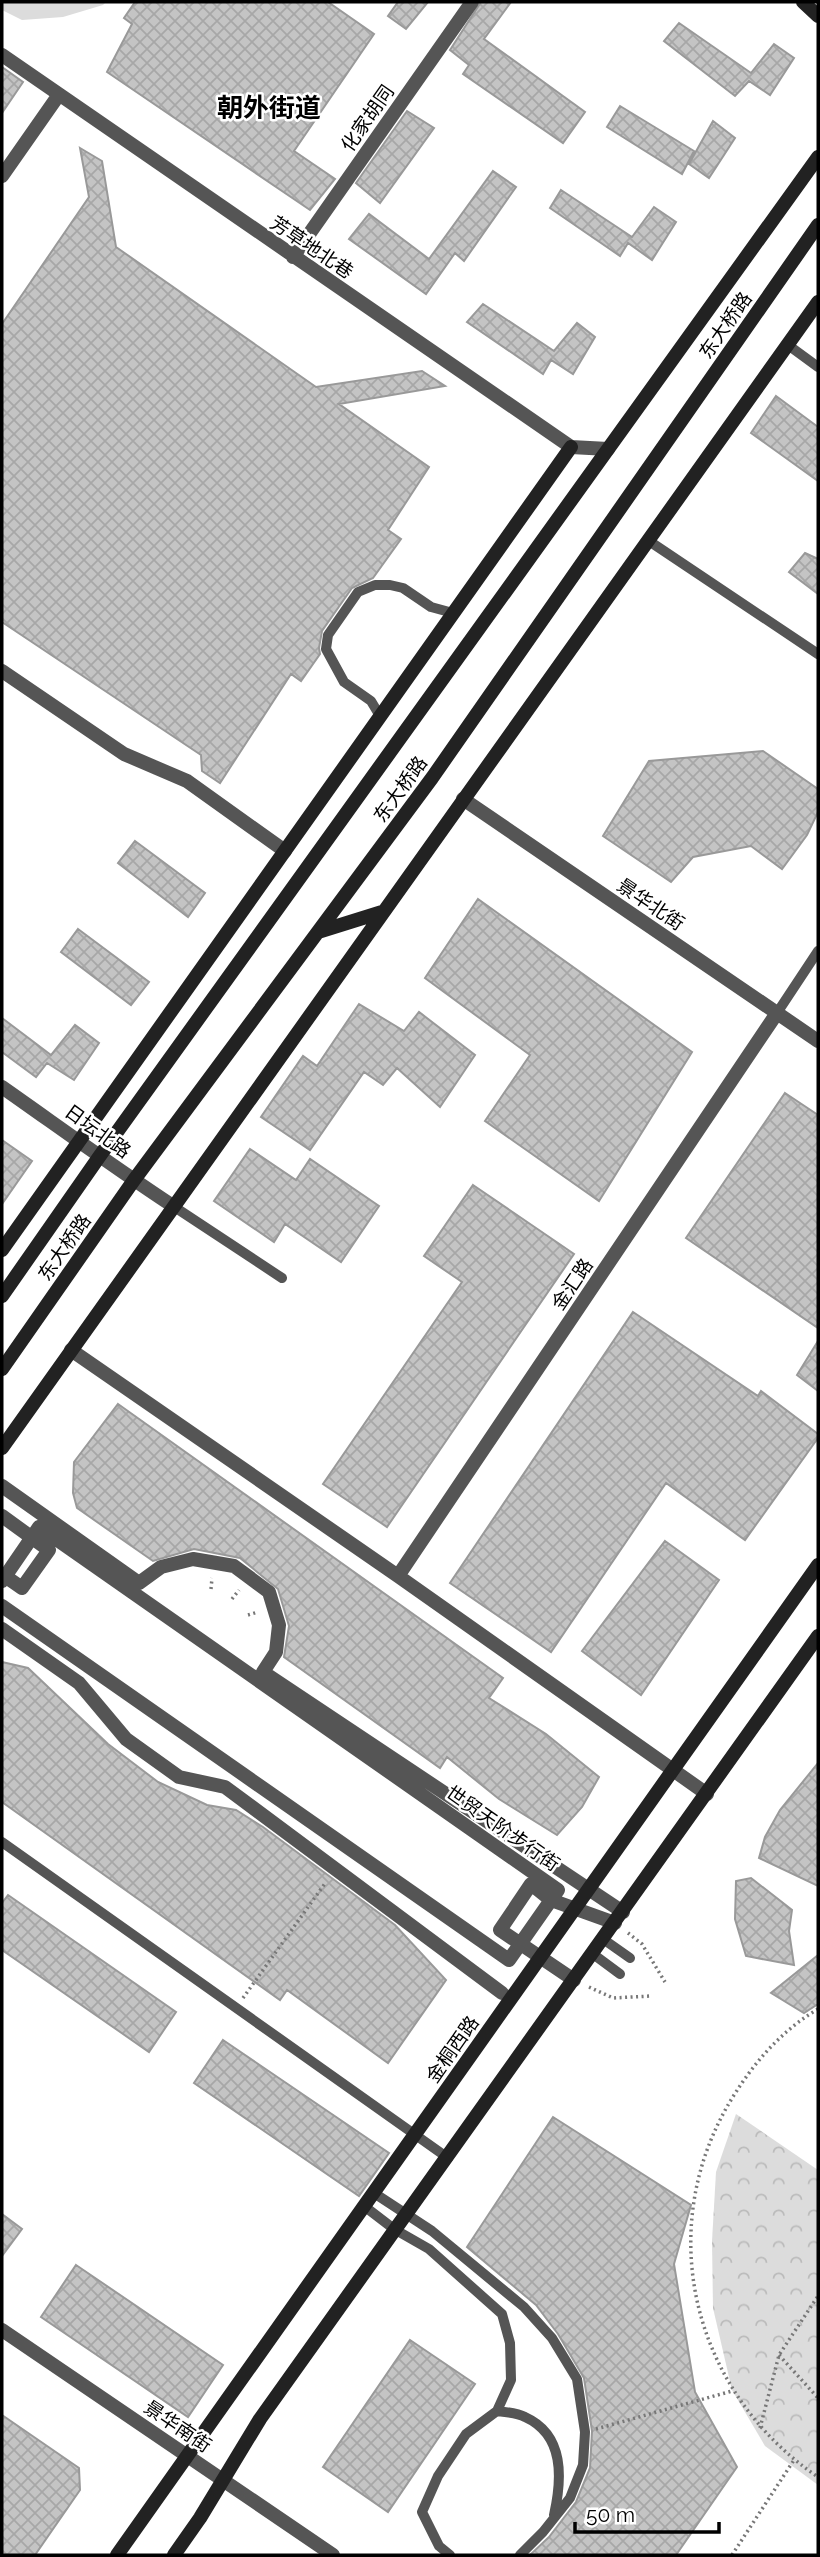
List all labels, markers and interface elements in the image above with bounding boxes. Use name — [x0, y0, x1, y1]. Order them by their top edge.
street label: 化家胡同 — [336, 81, 398, 155]
district label: 朝外街道 — [217, 93, 321, 123]
street label: 芳草地北巷 — [266, 211, 358, 283]
street label: 东大桥路 — [694, 288, 756, 362]
street label: 东大桥路 — [369, 752, 431, 826]
street label: 景华北街 — [613, 874, 689, 934]
street label: 日坛北路 — [61, 1100, 135, 1162]
street label: 东大桥路 — [33, 1210, 95, 1284]
street label: 金汇路 — [547, 1254, 597, 1314]
street label: 世贸天阶步行街 — [442, 1781, 564, 1875]
street label: 金桐西路 — [421, 2012, 483, 2086]
street label: 景华南街 — [140, 2396, 216, 2456]
scale bar — [575, 2490, 718, 2534]
text: 50 m — [586, 2502, 635, 2527]

